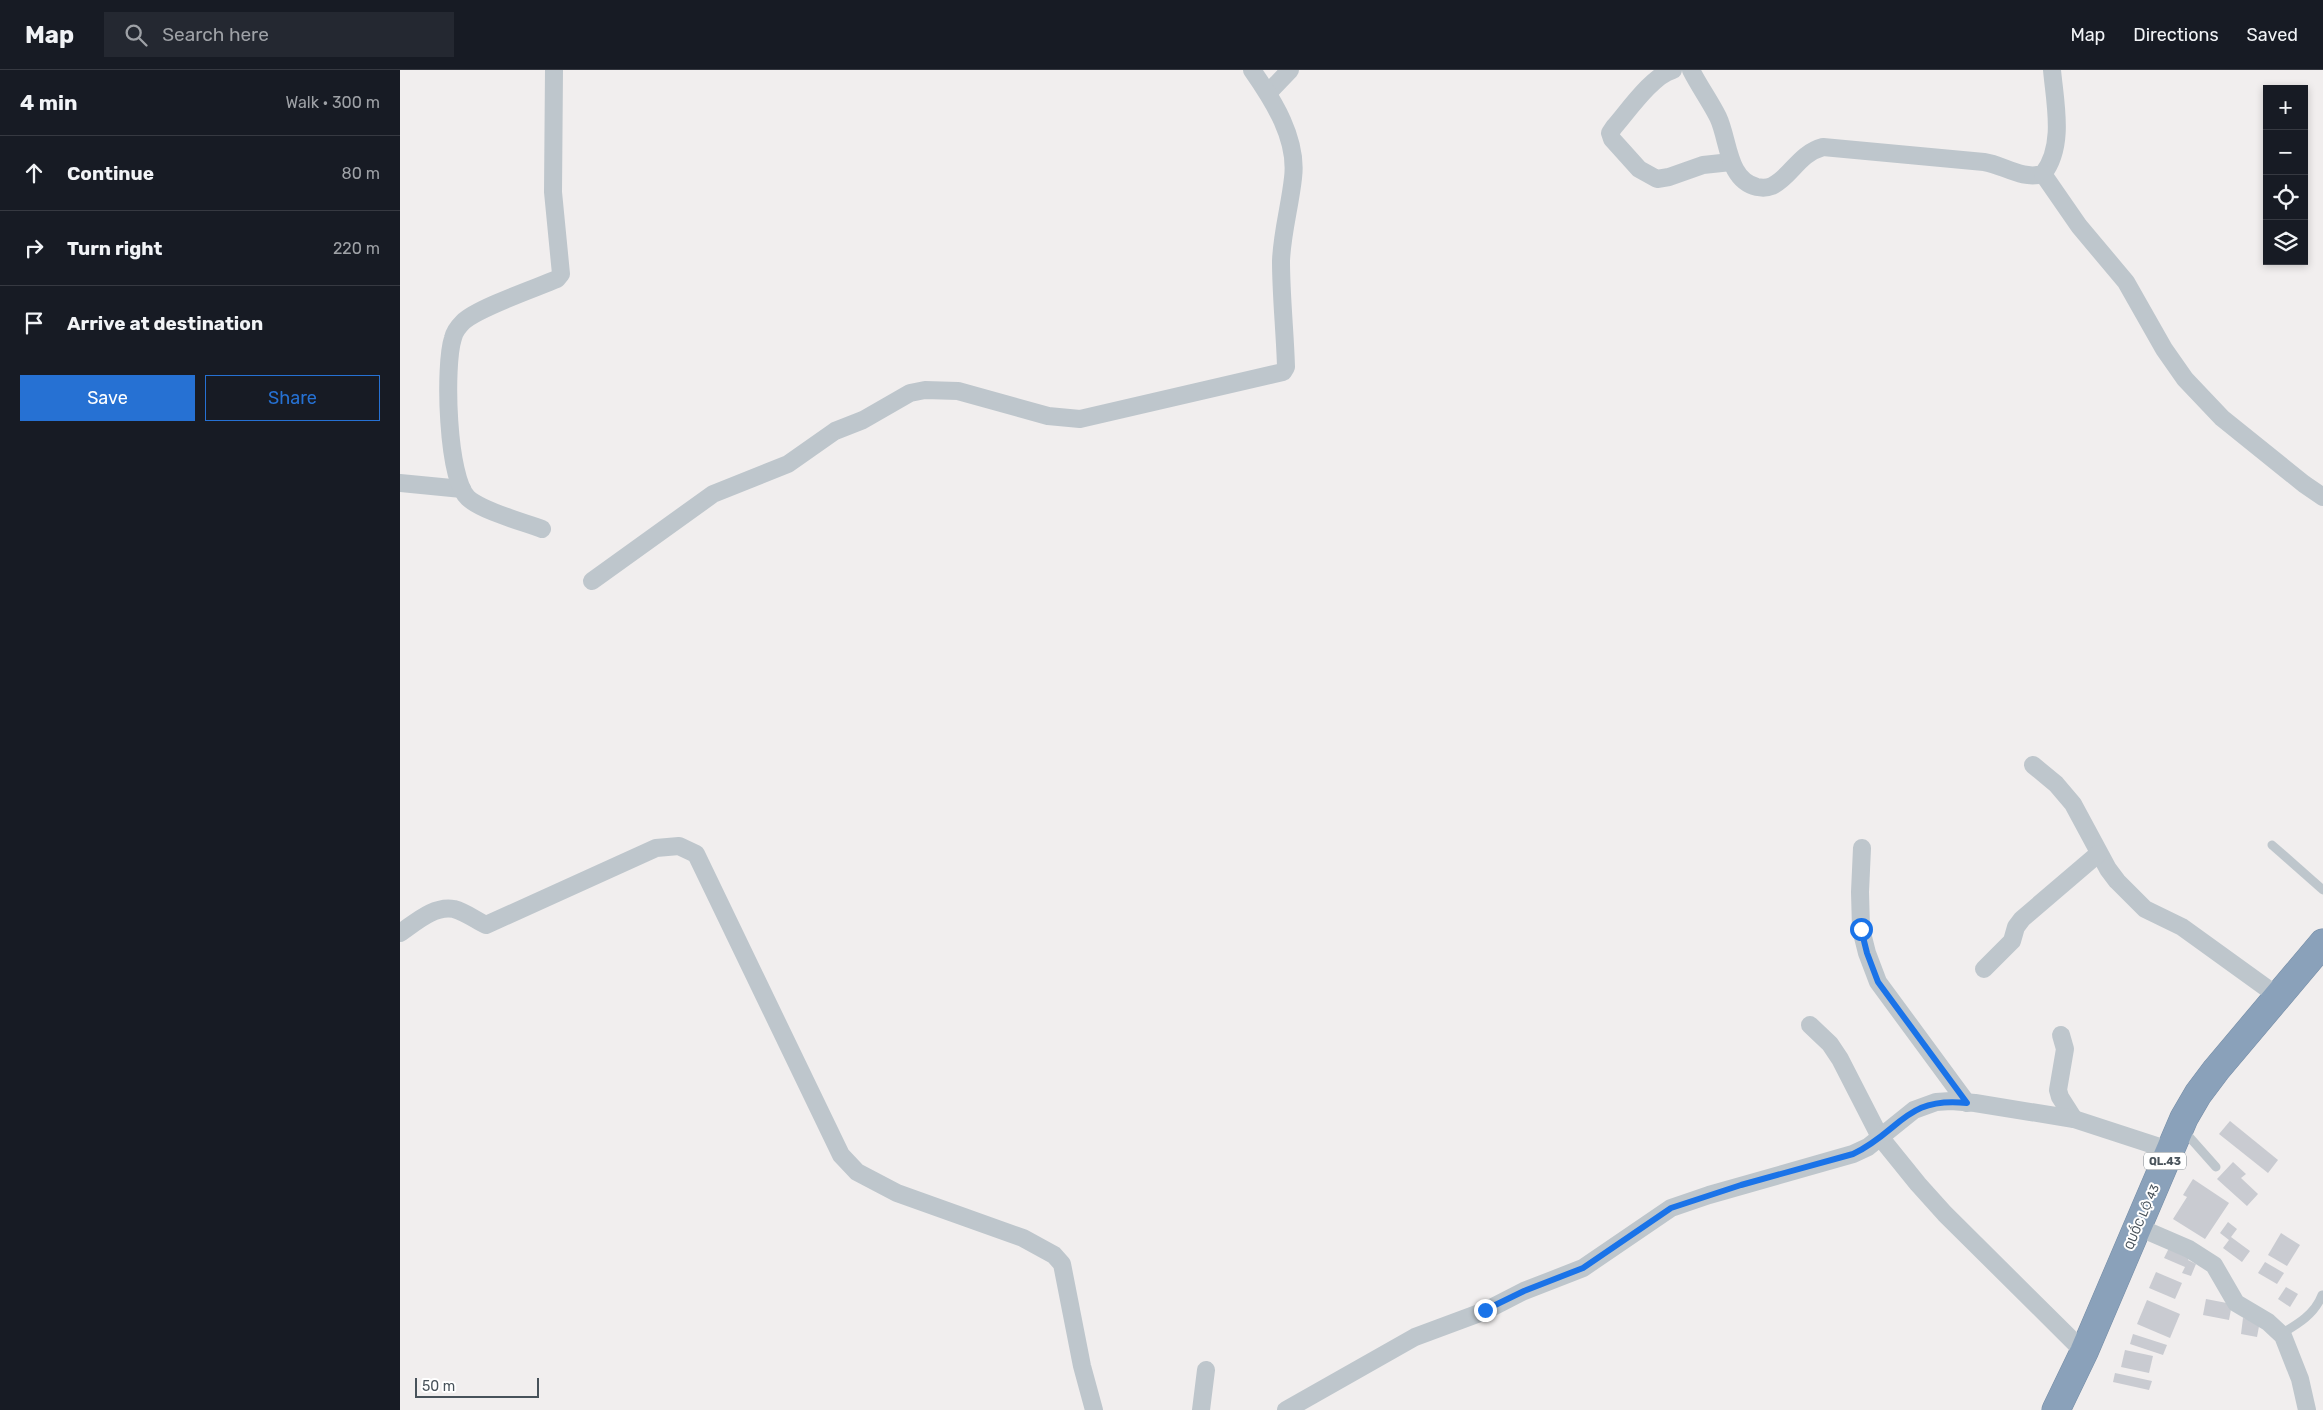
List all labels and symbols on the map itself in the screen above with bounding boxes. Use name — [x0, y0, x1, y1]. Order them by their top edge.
route start — [1850, 918, 1873, 941]
road number: QL.43 — [2144, 1152, 2186, 1170]
street label: QUỐC LỘ 43 — [2120, 1181, 2162, 1252]
route end — [1474, 1299, 1497, 1322]
scale bar — [415, 1375, 539, 1398]

